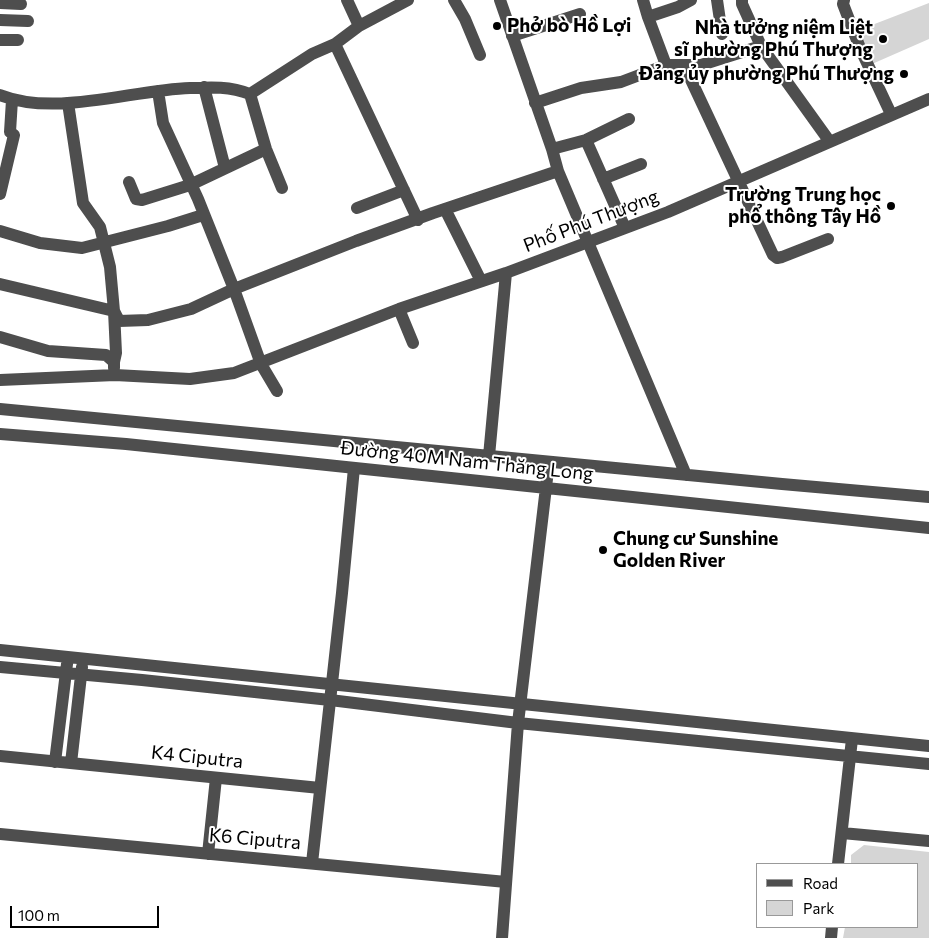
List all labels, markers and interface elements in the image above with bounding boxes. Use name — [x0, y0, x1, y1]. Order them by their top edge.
place label: Phở bò Hồ Lợi — [507, 15, 631, 37]
place label: Nhà tưởng niệm Liệt sĩ phường Phú Thượng — [674, 17, 873, 61]
marker: Phở bò Hồ Lợi — [491, 20, 503, 32]
marker: Nhà tưởng niệm Liệt sĩ phường Phú Thượng — [877, 33, 889, 45]
place label: Đảng ủy phường Phú Thượng — [639, 63, 894, 85]
marker: Đảng ủy phường Phú Thượng — [898, 68, 910, 80]
place label: Trường Trung học phổ thông Tây Hồ — [725, 184, 881, 228]
street label: Phố Phú Thượng — [520, 185, 662, 257]
marker: Trường Trung học phổ thông Tây Hồ — [885, 200, 897, 212]
street label: Đường 40M Nam Thăng Long — [339, 436, 595, 486]
place label: Chung cư Sunshine Golden River — [613, 528, 778, 572]
marker: Chung cư Sunshine Golden River — [597, 544, 609, 556]
street label: K4 Ciputra — [150, 741, 244, 773]
street label: K6 Ciputra — [208, 824, 302, 854]
legend — [756, 863, 919, 928]
text: Road — [803, 874, 838, 892]
scale bar — [12, 896, 161, 928]
text: Park — [803, 899, 834, 917]
text: 100 m — [18, 906, 60, 924]

